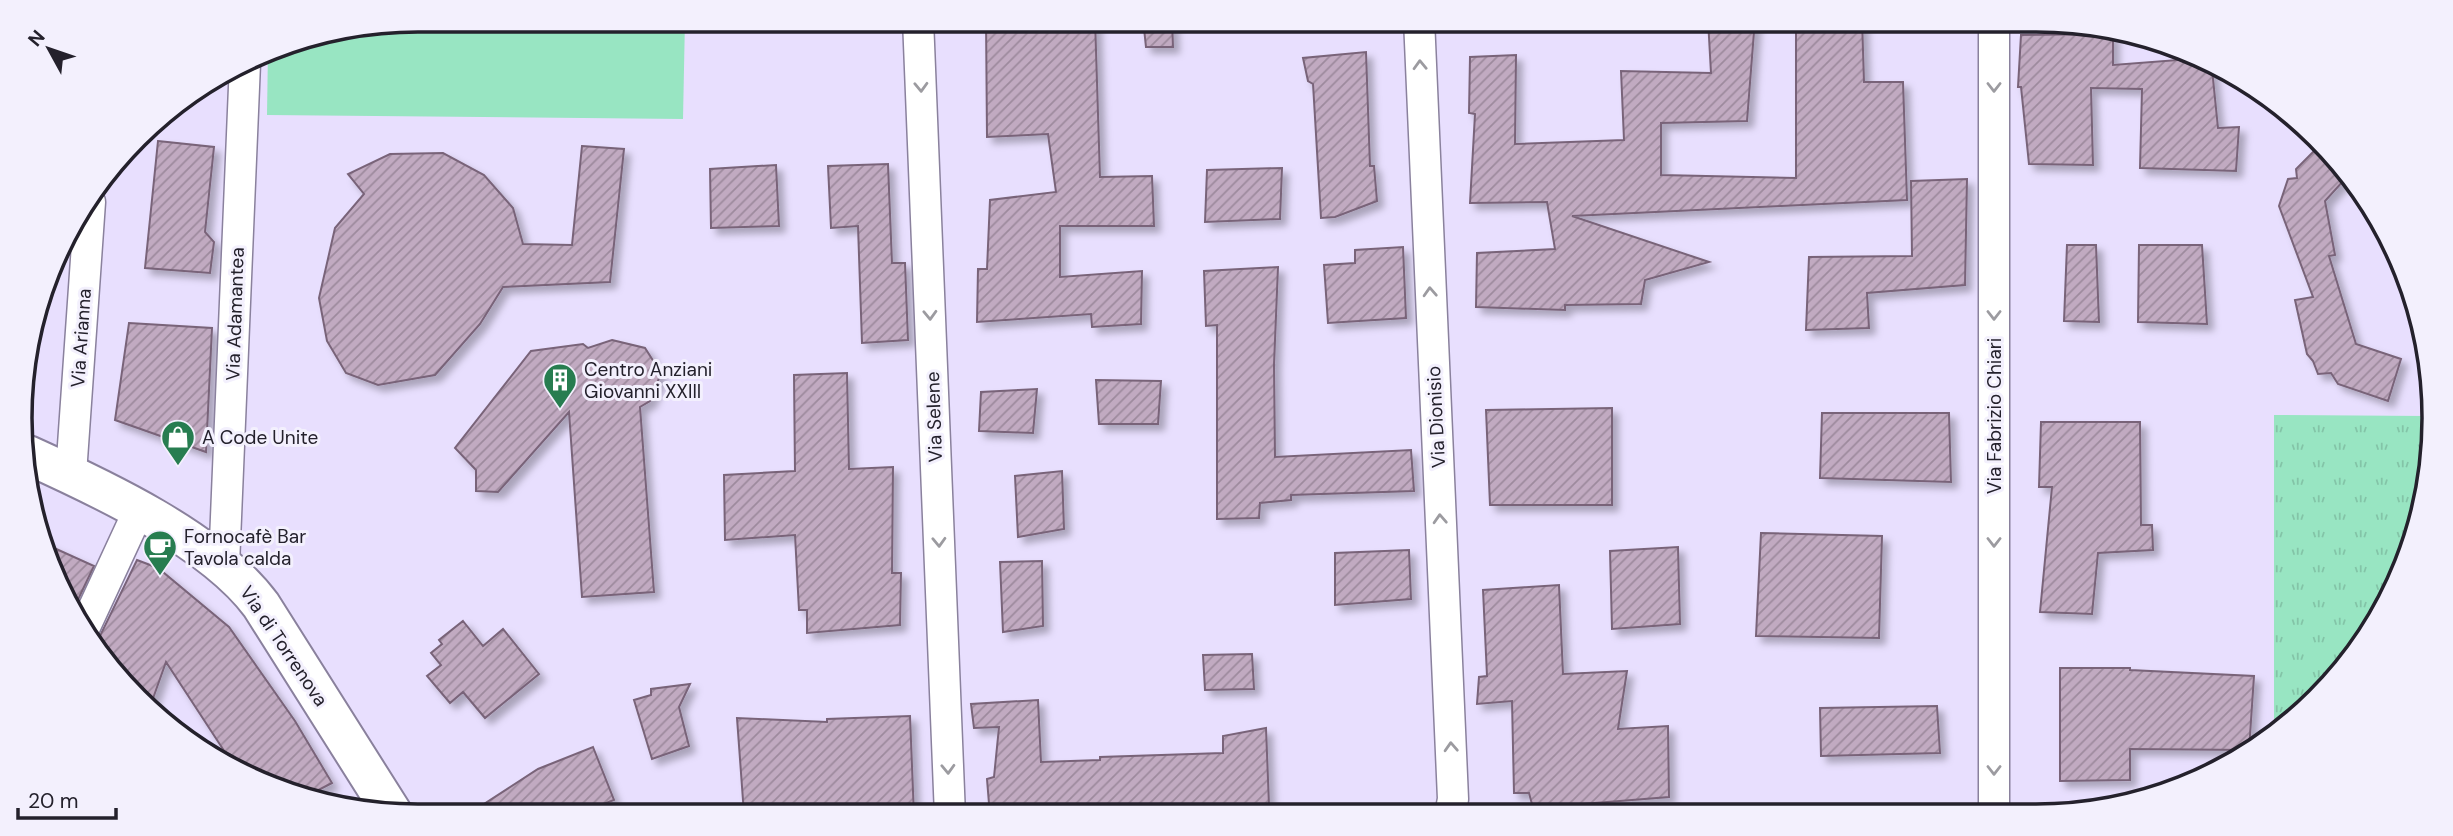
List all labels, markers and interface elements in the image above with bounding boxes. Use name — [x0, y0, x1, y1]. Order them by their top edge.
north arrow — [14, 14, 84, 84]
text: N — [22, 25, 50, 52]
one-way arrow — [1413, 59, 1428, 70]
one-way arrow — [913, 82, 928, 93]
one-way arrow — [1986, 83, 2002, 93]
street label: Via Adamantea — [220, 247, 250, 381]
one-way arrow — [1423, 286, 1438, 297]
street label: Via Arianna — [65, 288, 97, 388]
one-way arrow — [923, 310, 938, 321]
one-way arrow — [1986, 310, 2002, 321]
street label: Via Fabrizio Chiari — [1982, 338, 2007, 494]
place label: Centro Anziani Giovanni XXIII — [584, 357, 712, 404]
building icon: Centro Anziani Giovanni XXIII — [541, 361, 579, 410]
street label: Via Dionisio — [1421, 365, 1451, 469]
street label: Via Selene — [920, 371, 948, 463]
shop icon: A Code Unite — [159, 418, 197, 467]
place label: A Code Unite — [202, 425, 318, 450]
one-way arrow — [1433, 514, 1448, 525]
place label: Fornocafè Bar Tavola calda — [184, 524, 306, 571]
cafe icon: Fornocafè Bar Tavola calda — [141, 528, 179, 577]
one-way arrow — [932, 537, 947, 548]
one-way arrow — [1986, 538, 2002, 548]
street label: Via di Torrenova — [234, 581, 334, 711]
one-way arrow — [1443, 741, 1458, 752]
one-way arrow — [941, 764, 956, 775]
one-way arrow — [1986, 765, 2002, 776]
scale bar — [18, 776, 116, 820]
text: 20 m — [28, 787, 79, 815]

